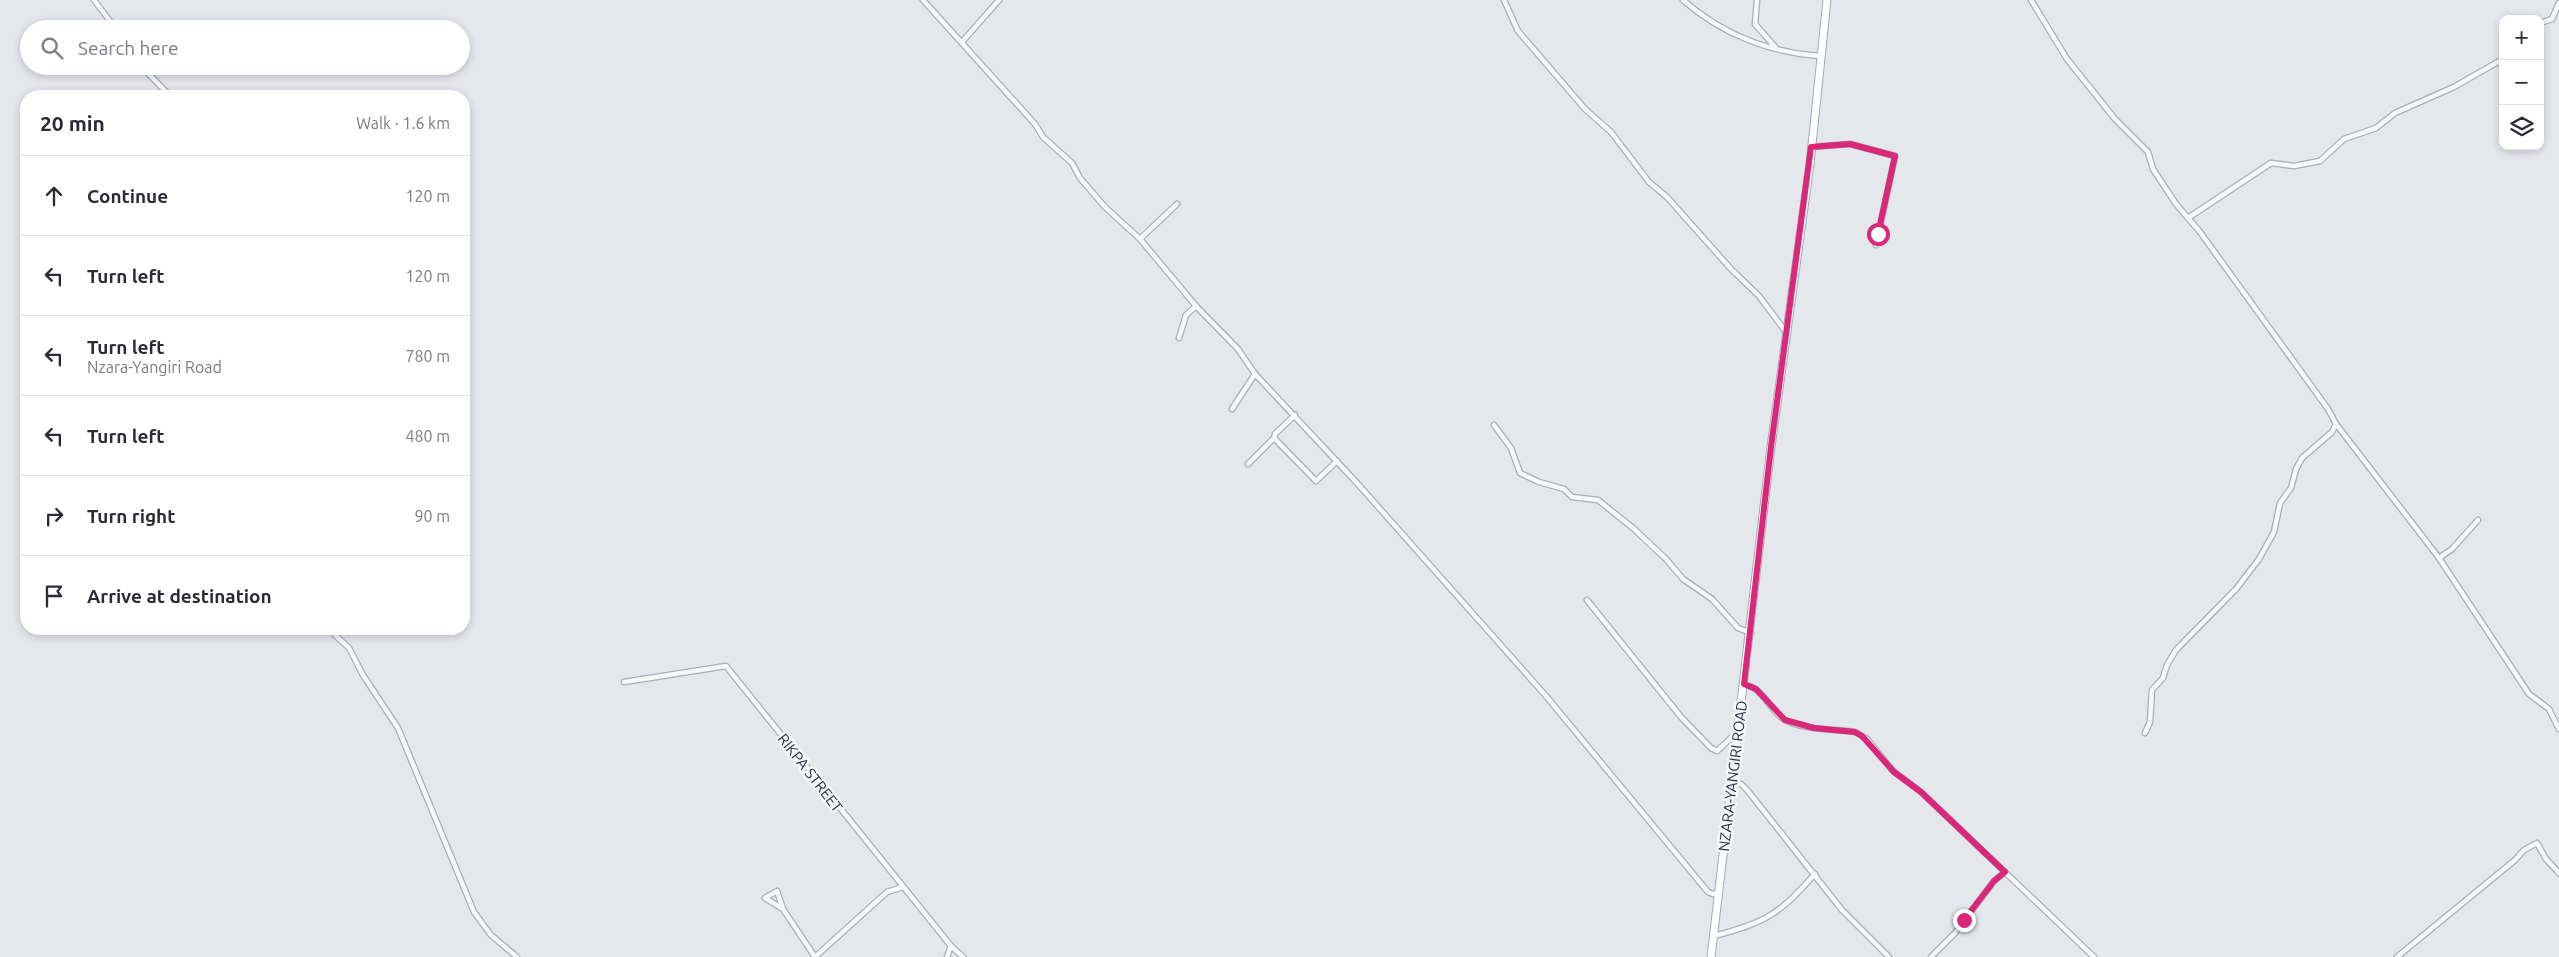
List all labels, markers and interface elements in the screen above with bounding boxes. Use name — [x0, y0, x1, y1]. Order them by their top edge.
map controls — [2499, 15, 2544, 150]
button: + — [2499, 15, 2544, 60]
search box — [20, 20, 470, 75]
icon: search — [38, 34, 66, 62]
text: Search here — [78, 37, 178, 59]
button: − — [2499, 60, 2544, 105]
button: layers — [2499, 105, 2544, 150]
text: 20 min — [40, 111, 105, 135]
text: Walk · 1.6 km — [356, 114, 450, 132]
icon: ahead — [40, 182, 68, 210]
text: Continue — [87, 185, 168, 207]
text: 120 m — [405, 187, 450, 205]
route start — [1867, 223, 1890, 246]
icon: left — [40, 262, 68, 290]
text: Turn left — [87, 265, 165, 287]
text: 120 m — [405, 267, 450, 285]
text: Turn left — [87, 336, 165, 358]
icon: left — [40, 342, 68, 370]
text: 780 m — [405, 347, 450, 365]
text: Nzara-Yangiri Road — [87, 358, 222, 376]
icon: left — [40, 422, 68, 450]
text: Turn left — [87, 425, 165, 447]
text: 480 m — [405, 427, 450, 445]
icon: right — [40, 502, 68, 530]
text: Turn right — [87, 505, 175, 527]
text: 90 m — [414, 507, 450, 525]
icon: arrive — [40, 582, 68, 610]
text: Arrive at destination — [87, 585, 272, 607]
street label: NZARA-YANGIRI ROAD — [1715, 699, 1750, 852]
street label: RIKPA STREET — [775, 730, 847, 816]
route end — [1953, 909, 1976, 932]

